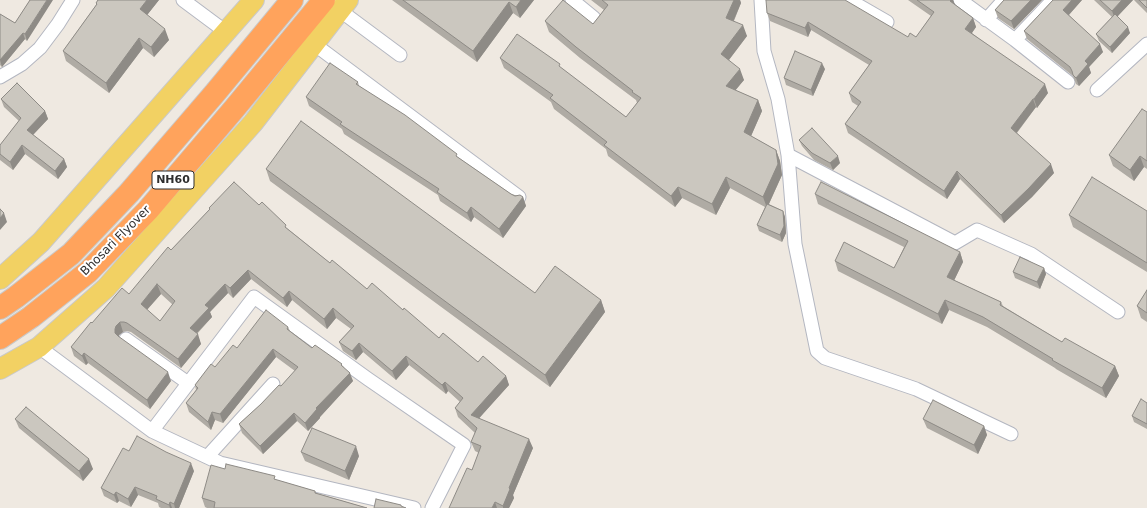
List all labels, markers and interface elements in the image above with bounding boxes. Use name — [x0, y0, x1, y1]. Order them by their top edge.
road number: NH60 — [152, 171, 194, 189]
street label: Bhosari Flyover — [78, 203, 154, 279]

